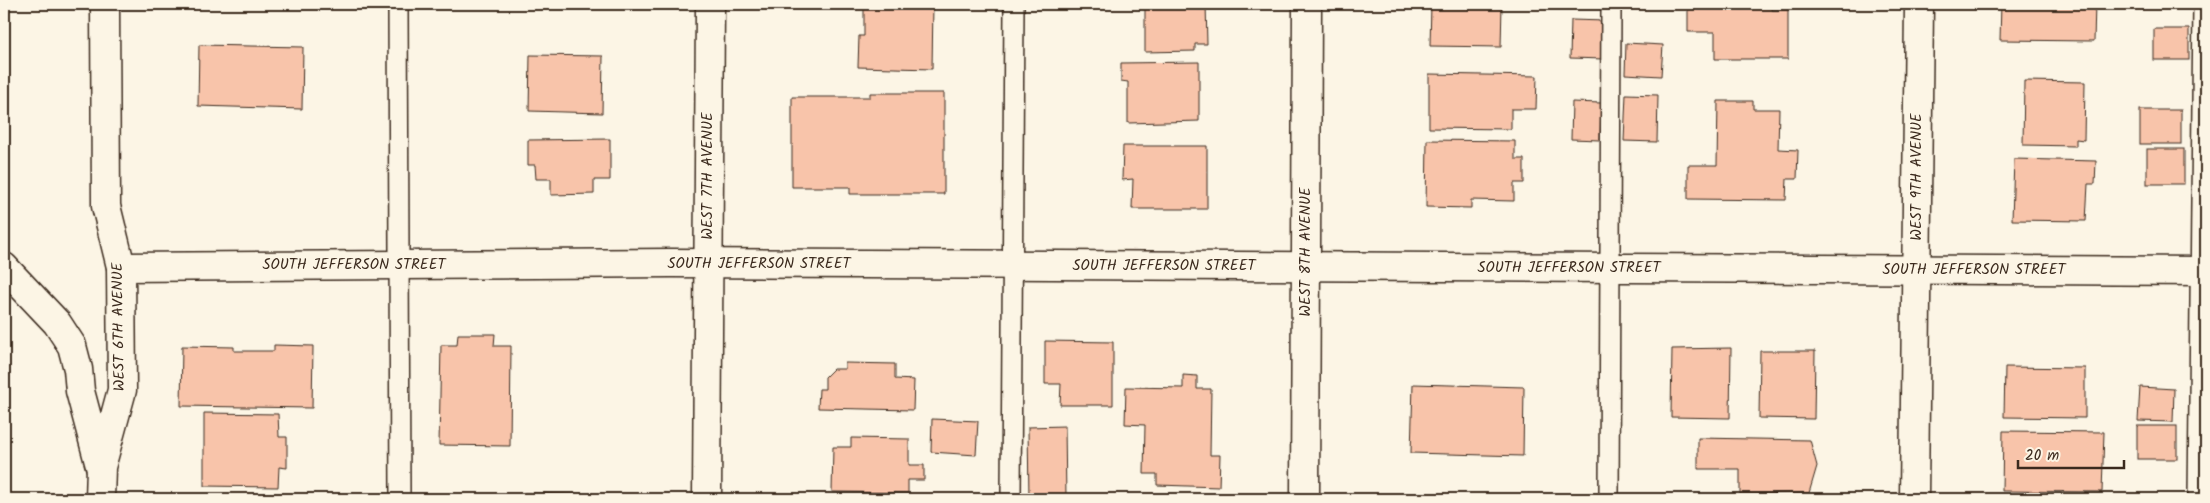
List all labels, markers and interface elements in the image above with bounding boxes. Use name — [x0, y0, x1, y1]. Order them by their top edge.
street label: WEST 7TH AVENUE — [696, 111, 720, 240]
street label: WEST 9TH AVENUE — [1905, 112, 1929, 241]
street label: WEST 8TH AVENUE — [1294, 186, 1318, 317]
street label: SOUTH JEFFERSON STREET — [668, 252, 852, 276]
street label: SOUTH JEFFERSON STREET — [263, 253, 447, 277]
street label: SOUTH JEFFERSON STREET — [1073, 254, 1257, 278]
street label: SOUTH JEFFERSON STREET — [1478, 256, 1662, 280]
street label: SOUTH JEFFERSON STREET — [1883, 258, 2067, 282]
street label: WEST 6TH AVENUE — [106, 261, 132, 392]
scale bar — [2018, 438, 2124, 470]
text: 20 m — [2025, 444, 2059, 468]

